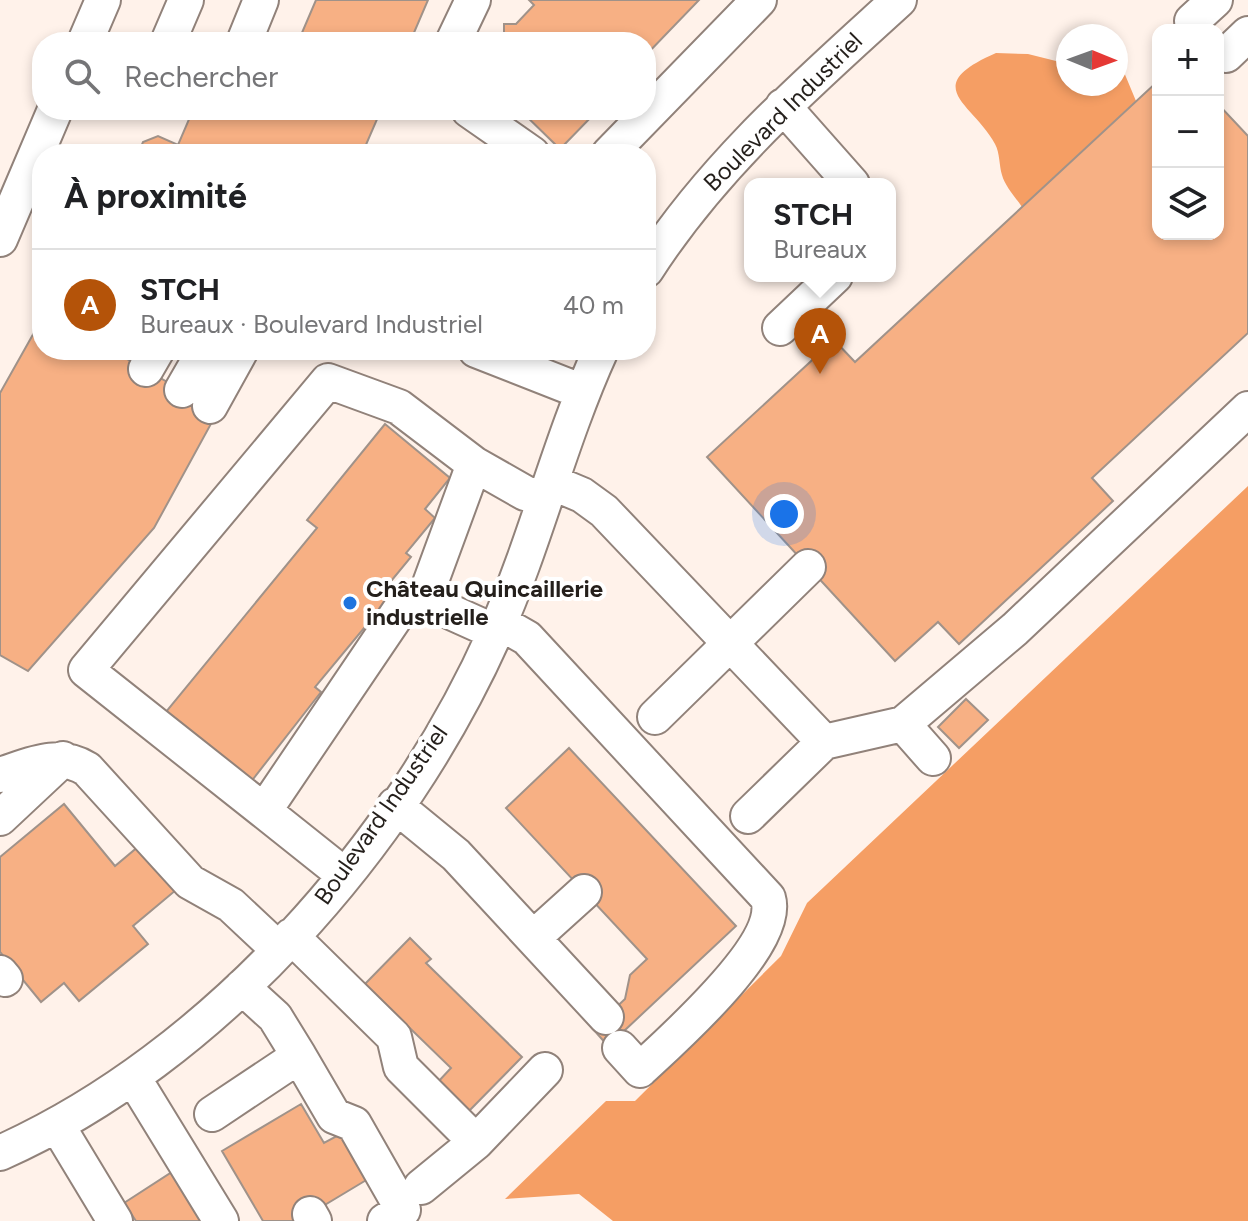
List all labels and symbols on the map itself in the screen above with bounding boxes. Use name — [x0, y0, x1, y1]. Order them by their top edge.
north arrow — [1056, 24, 1128, 96]
street label: Boulevard Industriel — [697, 26, 868, 197]
pin: A — [794, 308, 846, 374]
your location — [764, 494, 804, 534]
place label: Château Quincaillerie industrielle — [366, 574, 603, 631]
marker: Château Quincaillerie industrielle — [341, 594, 359, 612]
street label: Boulevard Industriel — [308, 719, 453, 910]

